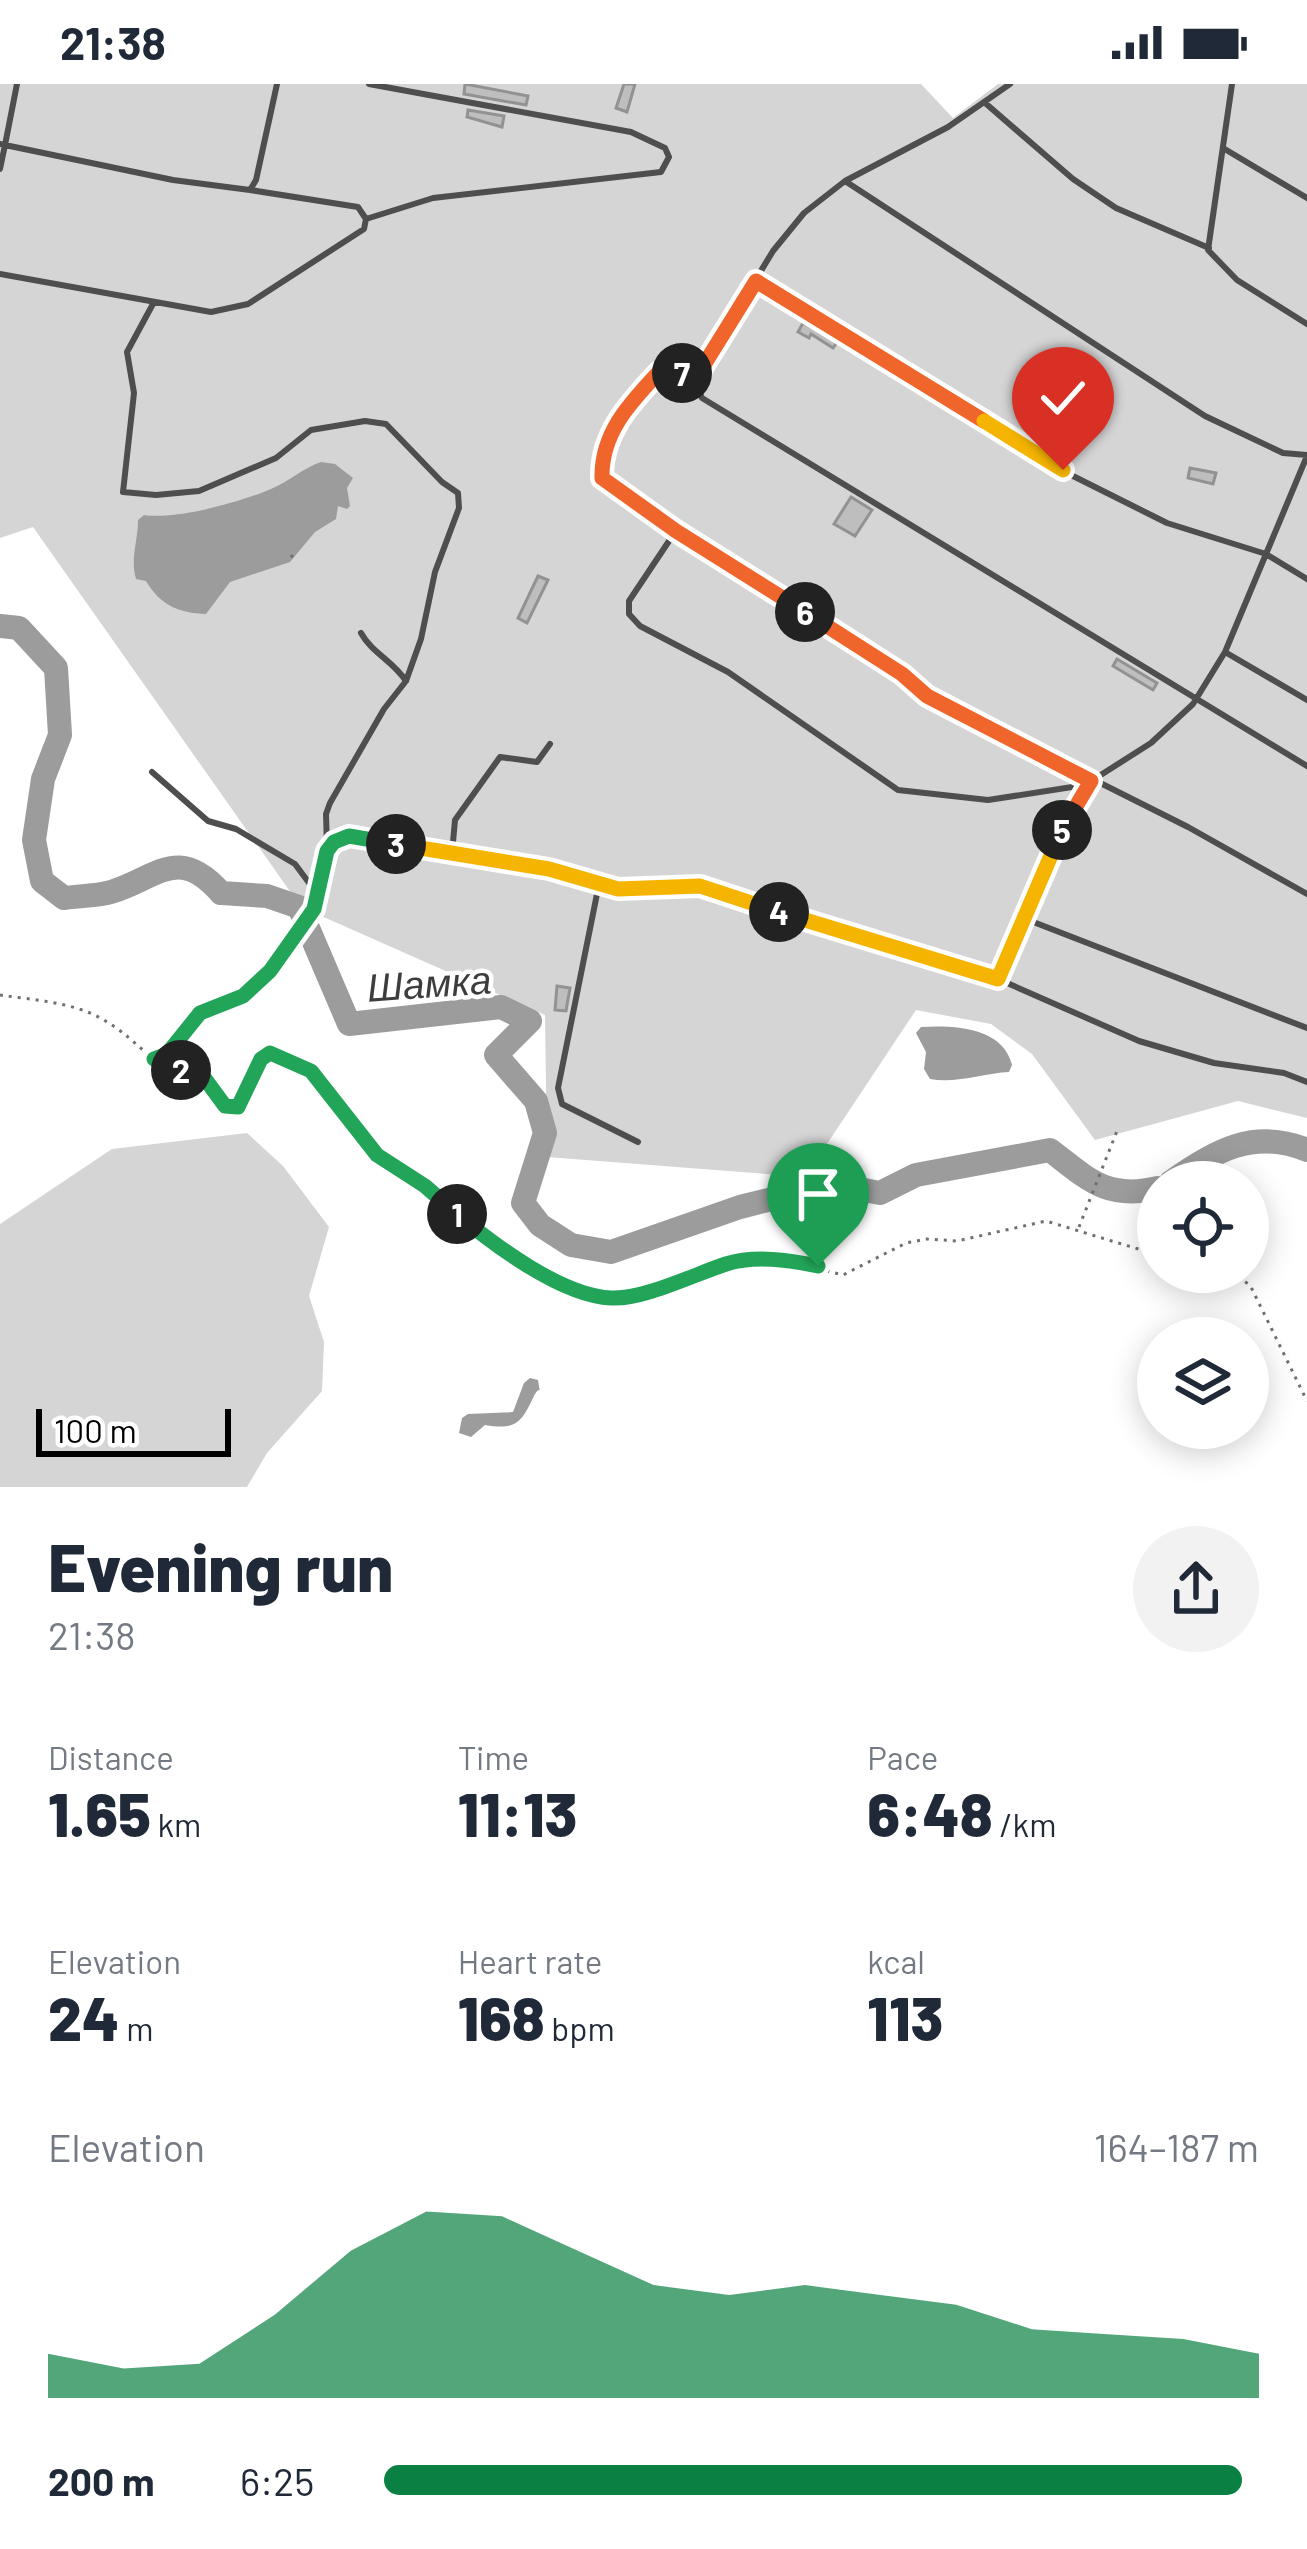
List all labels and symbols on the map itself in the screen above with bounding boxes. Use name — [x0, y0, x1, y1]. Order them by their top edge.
pin: 7 — [652, 343, 712, 403]
pin — [1012, 347, 1114, 470]
pin: 6 — [775, 582, 835, 642]
pin: 5 — [1032, 800, 1092, 860]
pin: 3 — [366, 814, 426, 874]
pin: 4 — [749, 882, 809, 942]
water label: Шамка — [365, 954, 493, 1010]
pin: 2 — [151, 1040, 211, 1100]
pin — [767, 1143, 869, 1266]
pin: 1 — [427, 1184, 487, 1244]
scale bar — [36, 1403, 231, 1456]

